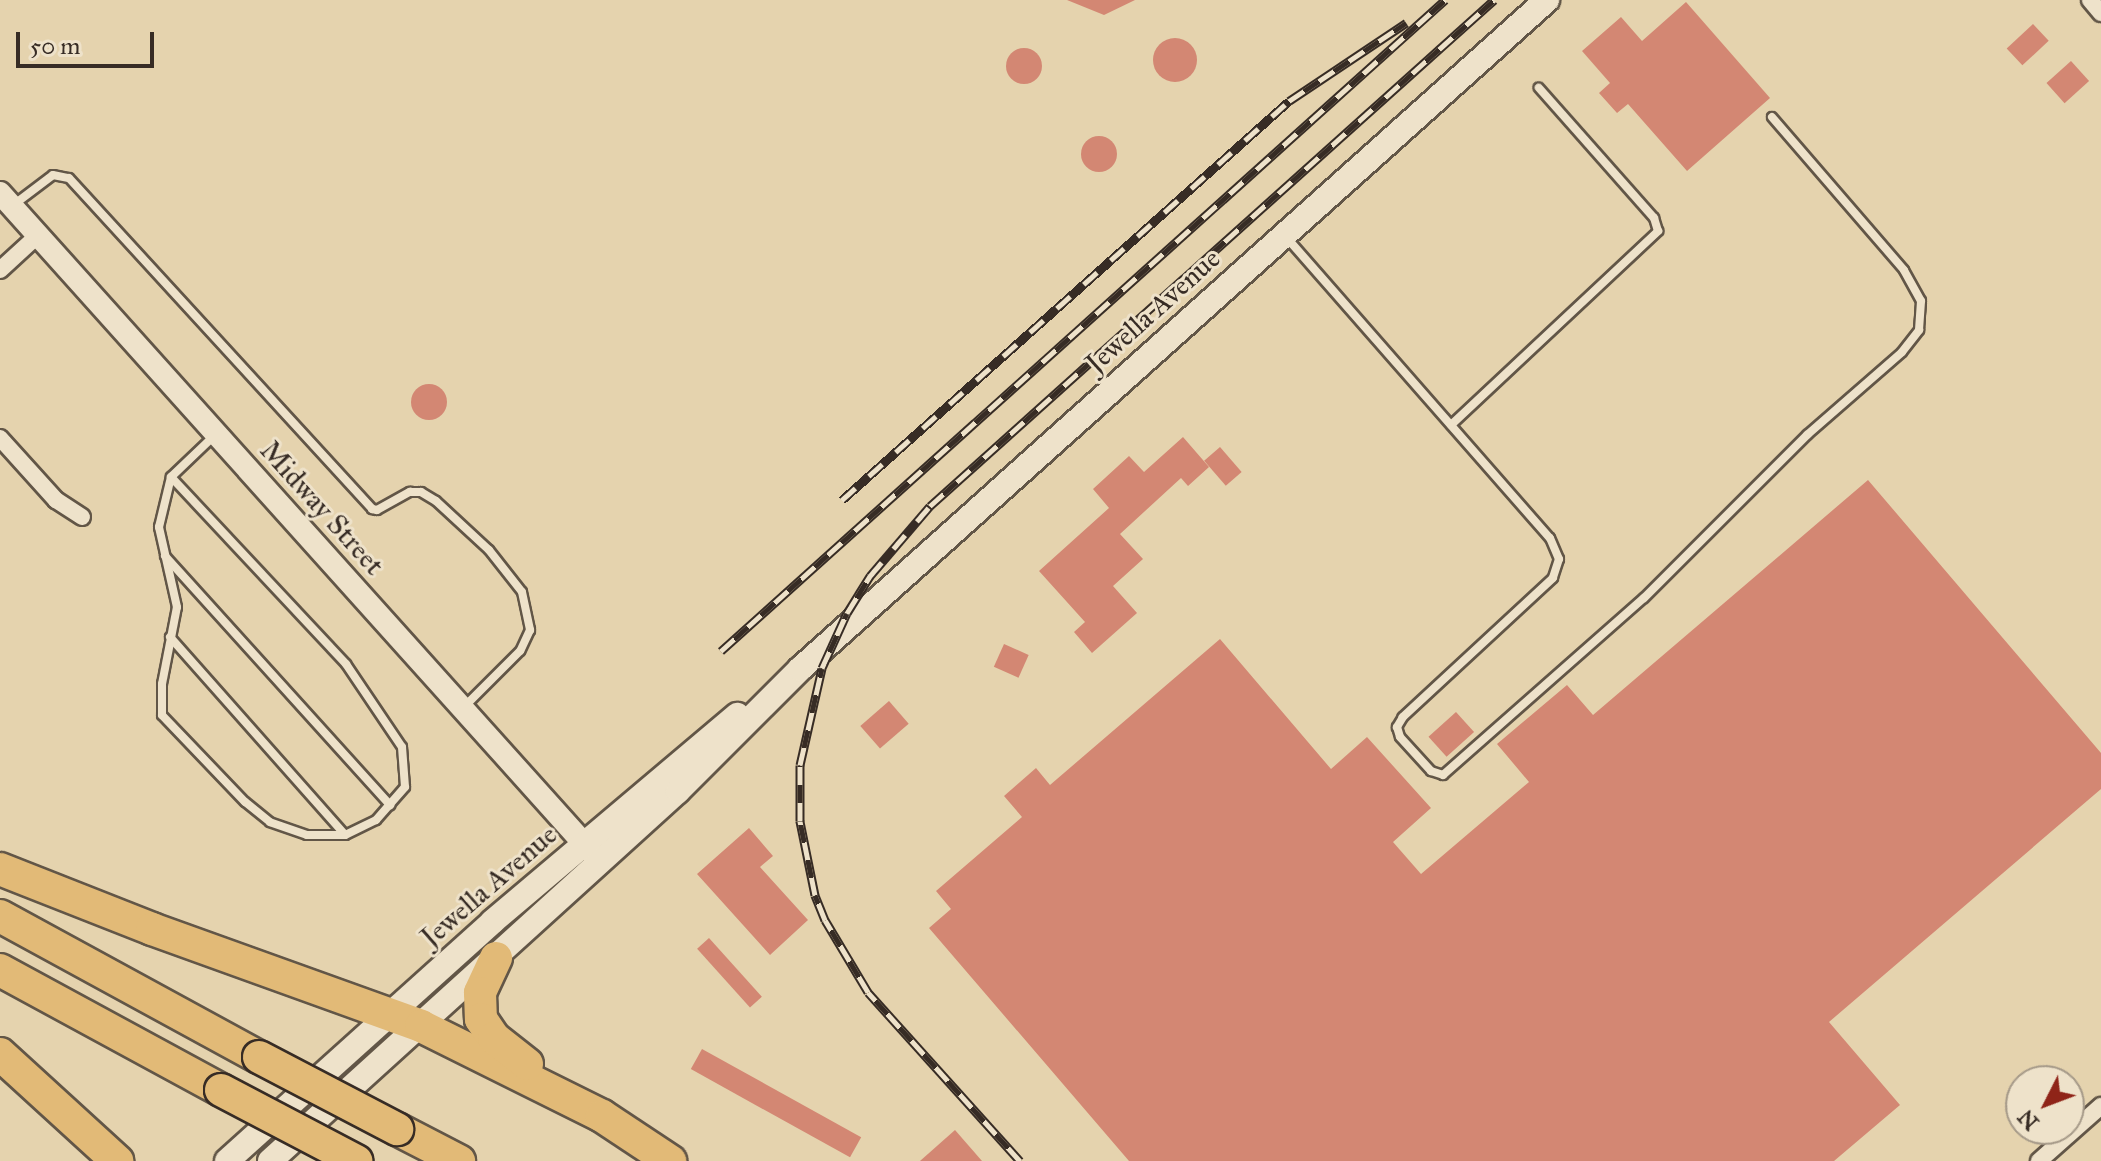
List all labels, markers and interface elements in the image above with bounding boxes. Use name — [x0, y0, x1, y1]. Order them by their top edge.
scale bar — [20, 16, 158, 66]
text: 50 m — [30, 31, 80, 61]
street label: Jewella Avenue — [1079, 242, 1227, 380]
street label: Midway Street — [253, 434, 391, 582]
street label: Jewella Avenue — [414, 818, 564, 954]
north arrow — [2005, 1065, 2085, 1145]
text: N — [2012, 1104, 2045, 1136]

